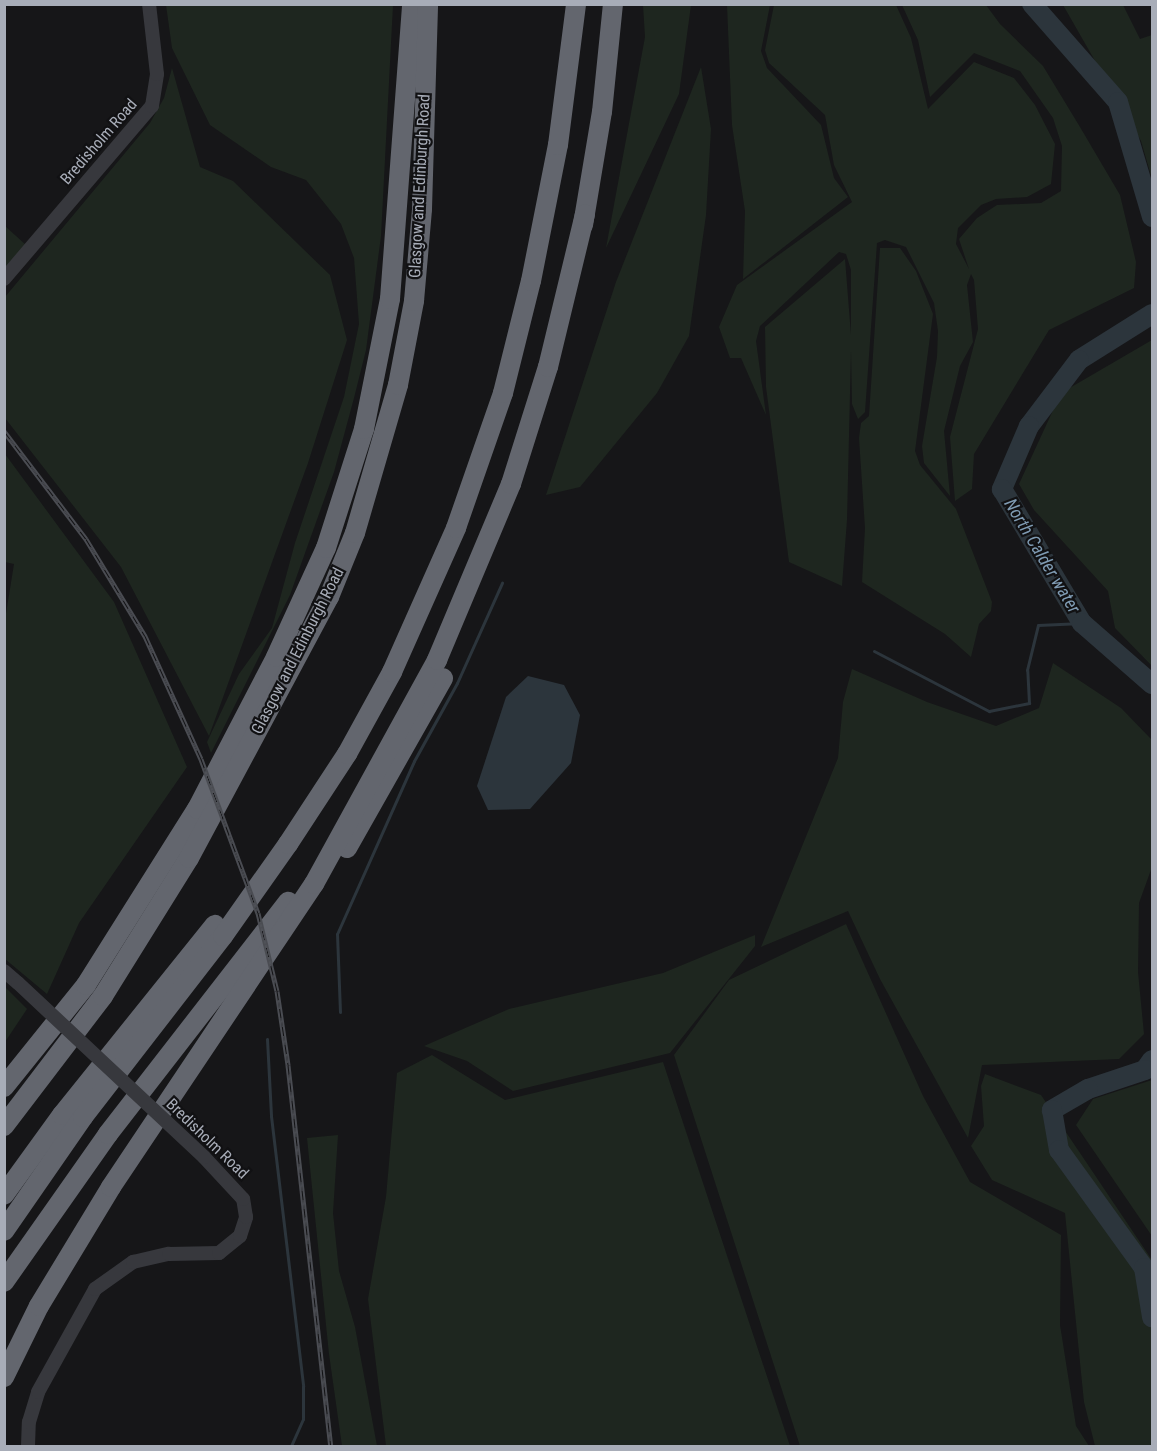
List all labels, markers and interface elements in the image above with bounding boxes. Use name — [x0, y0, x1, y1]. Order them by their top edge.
street label: Glasgow and Edinburgh Road — [406, 94, 434, 278]
street label: Bredisholm Road — [57, 95, 141, 189]
water label: North Calder water — [999, 495, 1085, 617]
street label: Glasgow and Edinburgh Road — [248, 565, 348, 737]
street label: Bredisholm Road — [162, 1095, 252, 1183]

